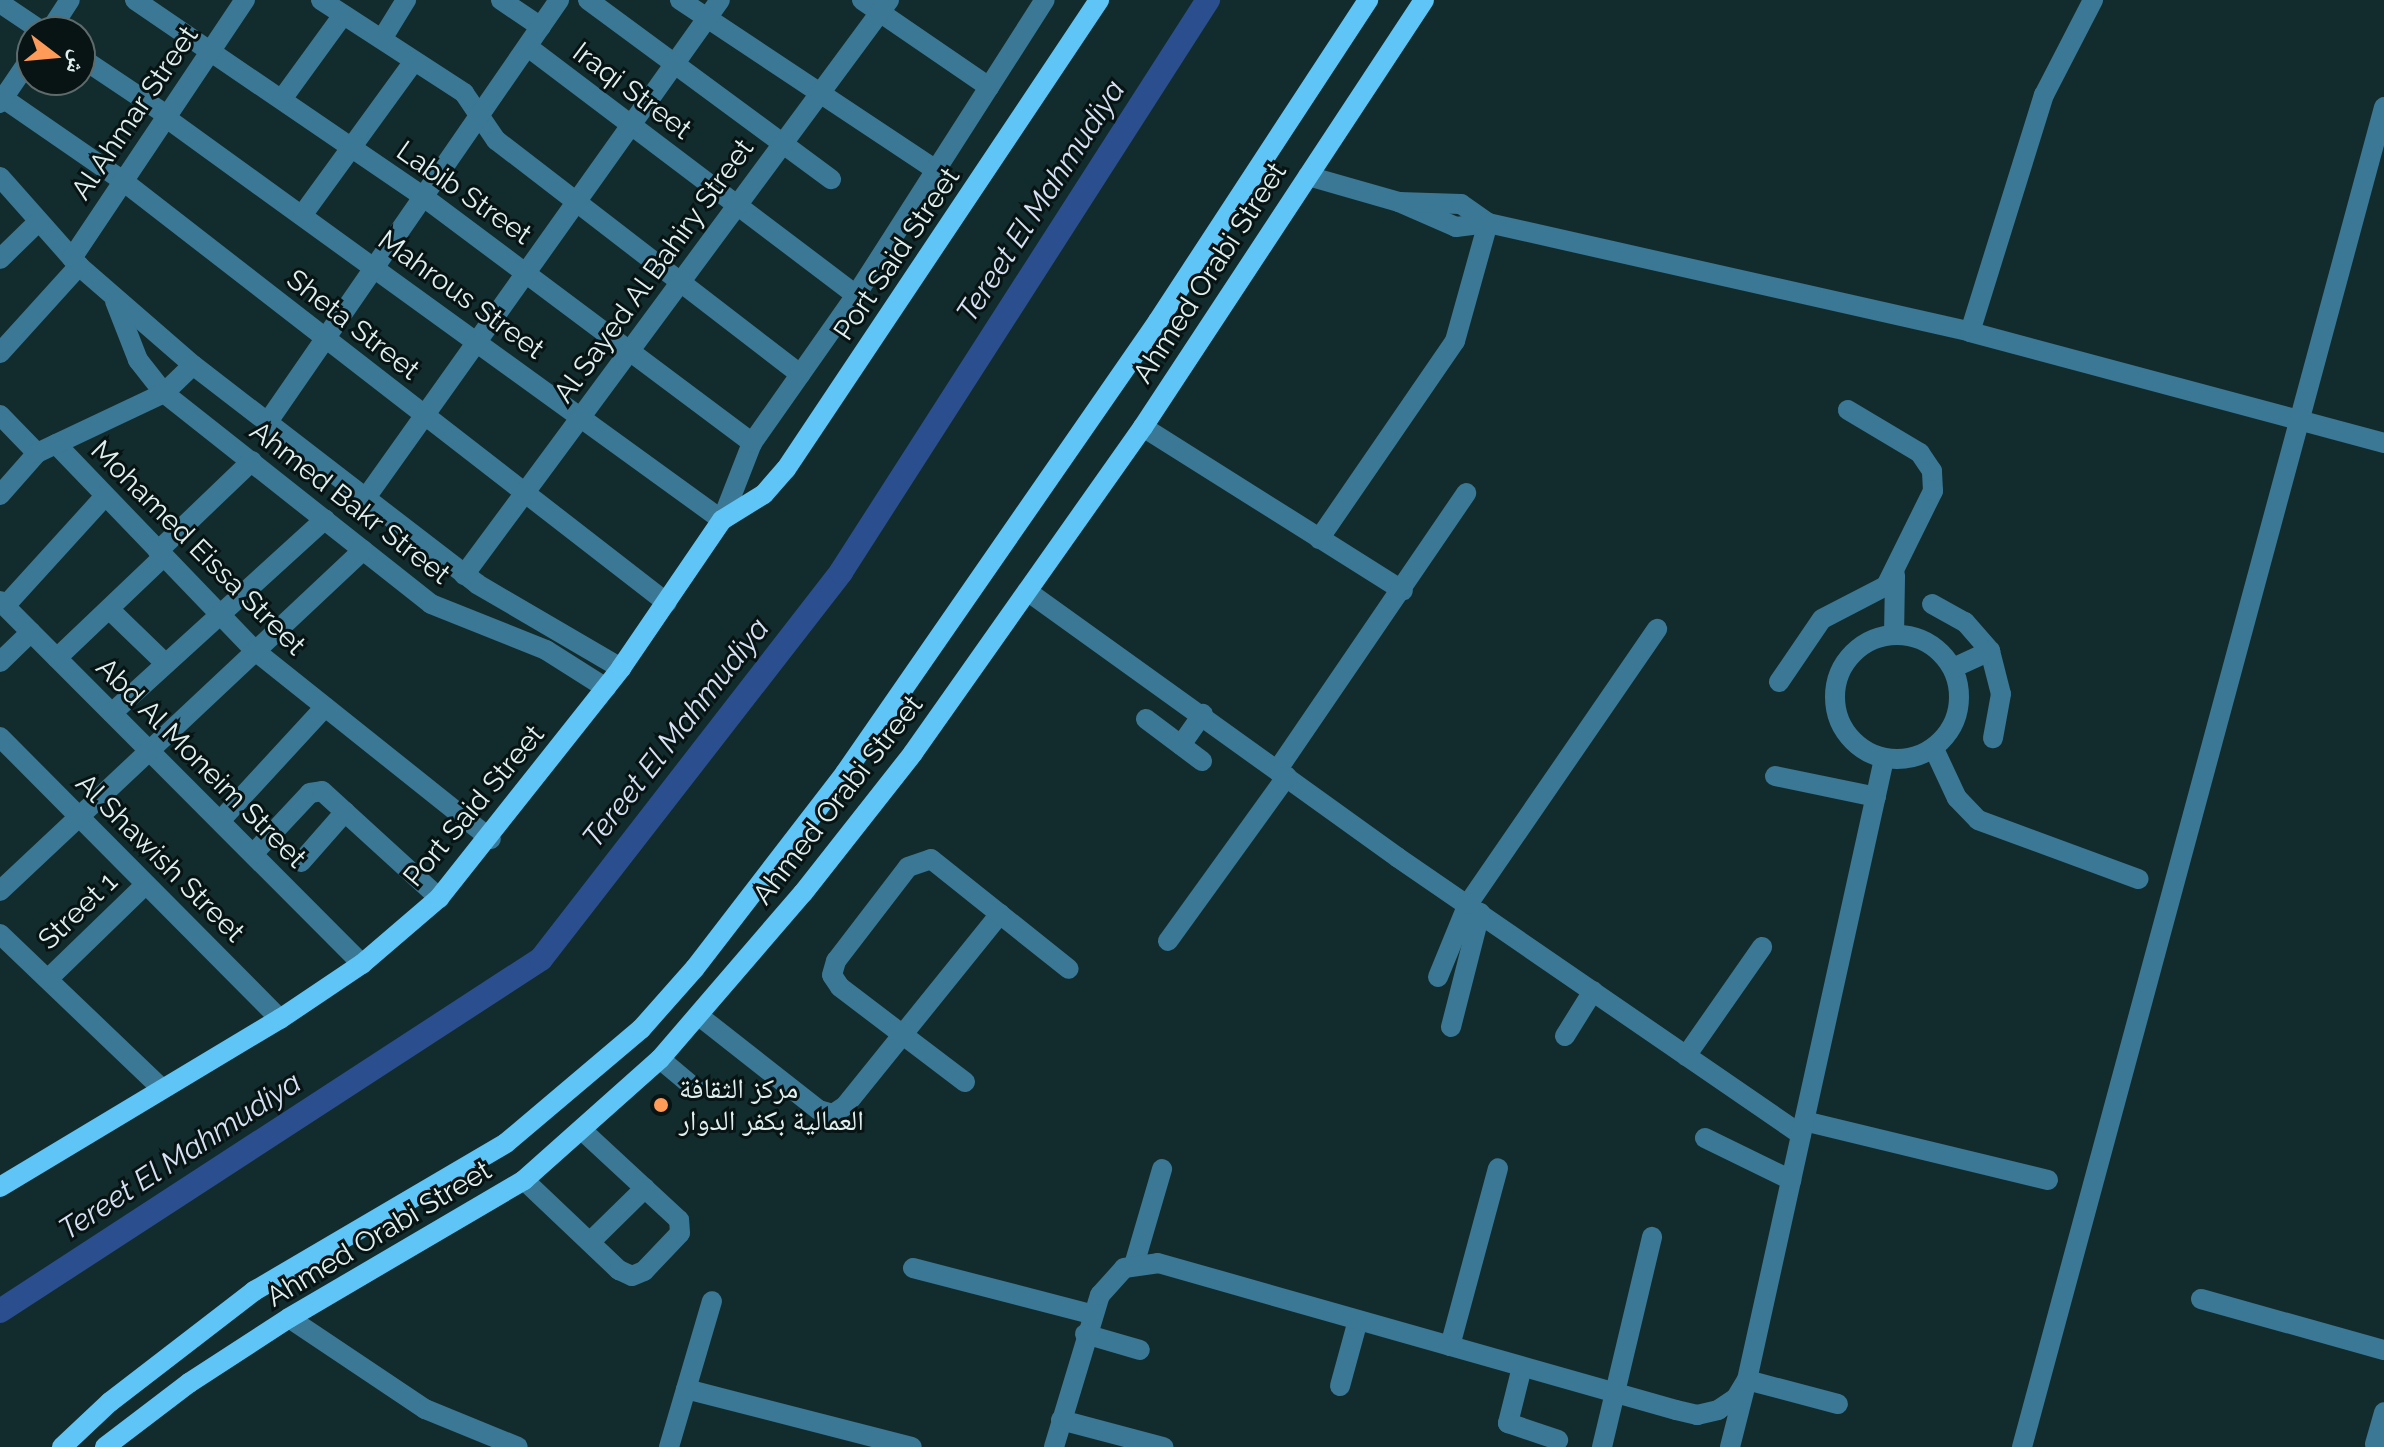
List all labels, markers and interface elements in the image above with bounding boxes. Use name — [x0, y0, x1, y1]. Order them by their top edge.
north arrow — [16, 16, 96, 96]
street label: Al Ahmar Street — [64, 19, 206, 207]
street label: Iraqi Street — [566, 35, 698, 147]
text: ش — [61, 47, 93, 77]
water label: Tereet El Mahmudiya — [949, 73, 1133, 329]
street label: Al Sayed Al Bahiry Street — [546, 131, 762, 411]
street label: Labib Street — [390, 134, 538, 252]
street label: Ahmed Orabi Street — [1126, 156, 1294, 390]
street label: Port Said Street — [827, 161, 967, 347]
street label: Mahrous Street — [371, 224, 551, 366]
street label: Sheta Street — [280, 263, 426, 387]
street label: Ahmed Bakr Street — [243, 414, 457, 592]
street label: Mohamed Eissa Street — [84, 434, 312, 662]
water label: Tereet El Mahmudiya — [575, 611, 777, 855]
street label: Abd Al Moneim Street — [88, 650, 314, 876]
street label: Ahmed Orabi Street — [746, 689, 930, 911]
street label: Port Said Street — [397, 718, 551, 894]
street label: Al Shawish Street — [68, 766, 252, 950]
street label: Street 1 — [32, 865, 124, 957]
water label: Tereet El Mahmudiya — [52, 1064, 308, 1248]
place label: مركز الثقافة العمالية بكفر الدوار — [679, 1072, 864, 1138]
marker: مركز الثقافة العمالية بكفر الدوار — [650, 1094, 672, 1116]
street label: Ahmed Orabi Street — [261, 1154, 497, 1314]

